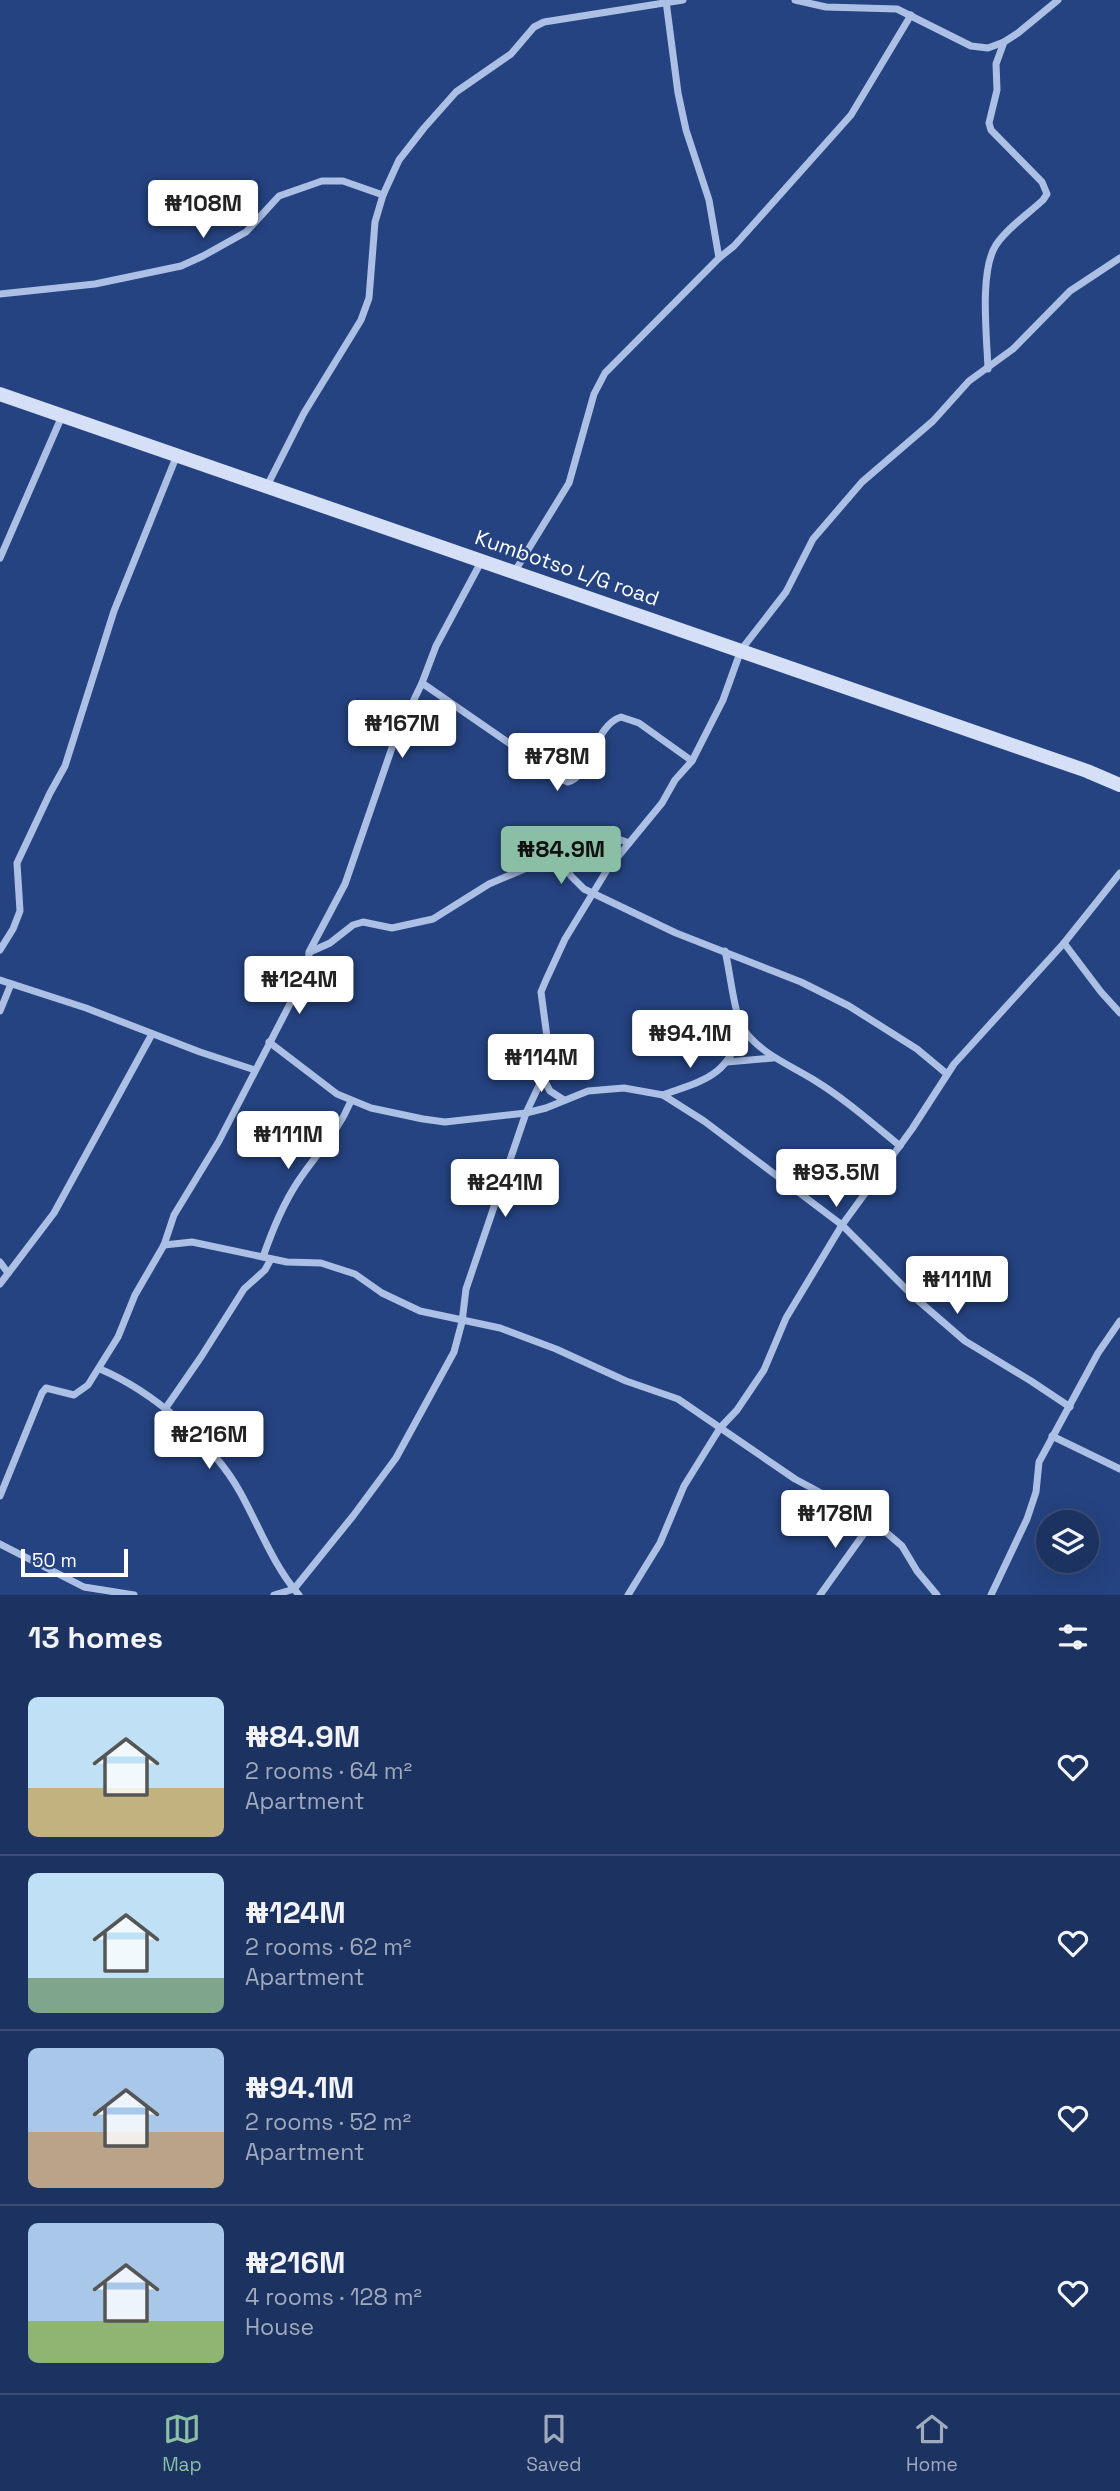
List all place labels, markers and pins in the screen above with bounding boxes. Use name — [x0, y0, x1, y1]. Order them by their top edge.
pin: ₦108M — [154, 180, 252, 240]
pin: ₦167M — [353, 700, 451, 760]
pin: ₦78M — [516, 734, 598, 793]
pin: ₦84.9M — [504, 826, 618, 886]
pin: ₦124M — [250, 956, 348, 1016]
pin: ₦94.1M — [633, 1010, 747, 1070]
pin: ₦114M — [492, 1034, 590, 1094]
pin: ₦111M — [239, 1112, 337, 1171]
pin: ₦93.5M — [779, 1150, 893, 1209]
pin: ₦241M — [456, 1160, 554, 1219]
pin: ₦111M — [908, 1256, 1006, 1316]
pin: ₦216M — [160, 1412, 258, 1471]
pin: ₦178M — [786, 1490, 884, 1550]

